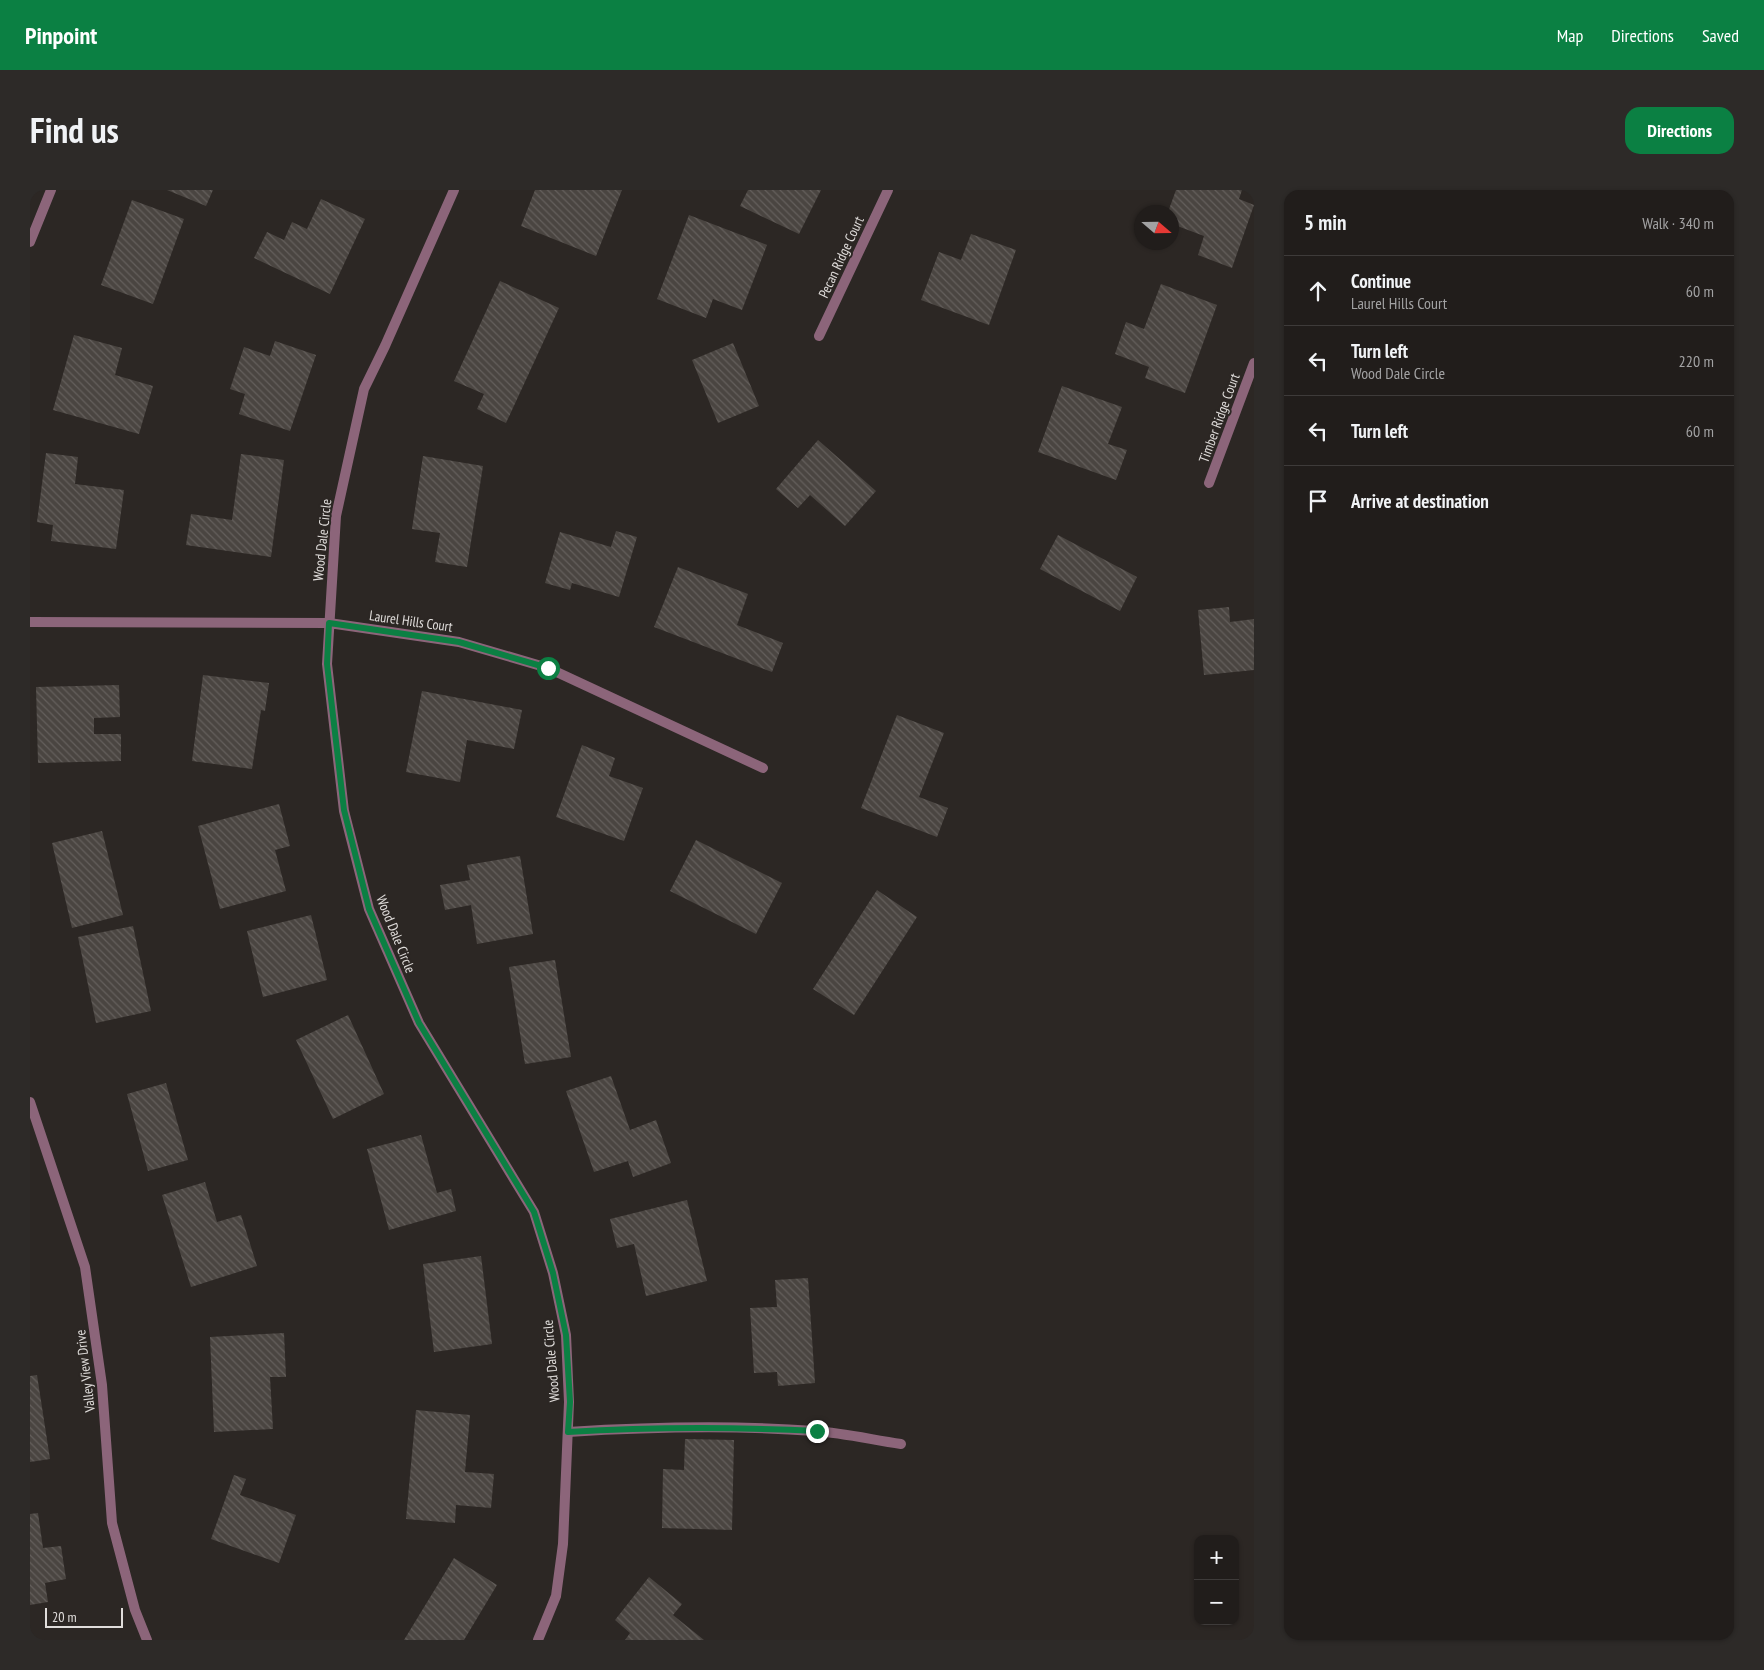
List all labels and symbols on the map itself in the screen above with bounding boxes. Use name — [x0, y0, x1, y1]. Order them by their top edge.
north arrow — [1134, 205, 1179, 250]
street label: Pecan Ridge Court — [814, 213, 868, 301]
street label: Timber Ridge Court — [1194, 371, 1244, 465]
street label: Wood Dale Circle — [309, 498, 335, 582]
street label: Laurel Hills Court — [368, 606, 454, 636]
route start — [537, 657, 560, 680]
street label: Wood Dale Circle — [372, 892, 420, 976]
street label: Wood Dale Circle — [538, 1319, 564, 1403]
street label: Valley View Drive — [71, 1329, 99, 1414]
route end — [806, 1420, 829, 1443]
scale bar — [45, 1605, 122, 1628]

